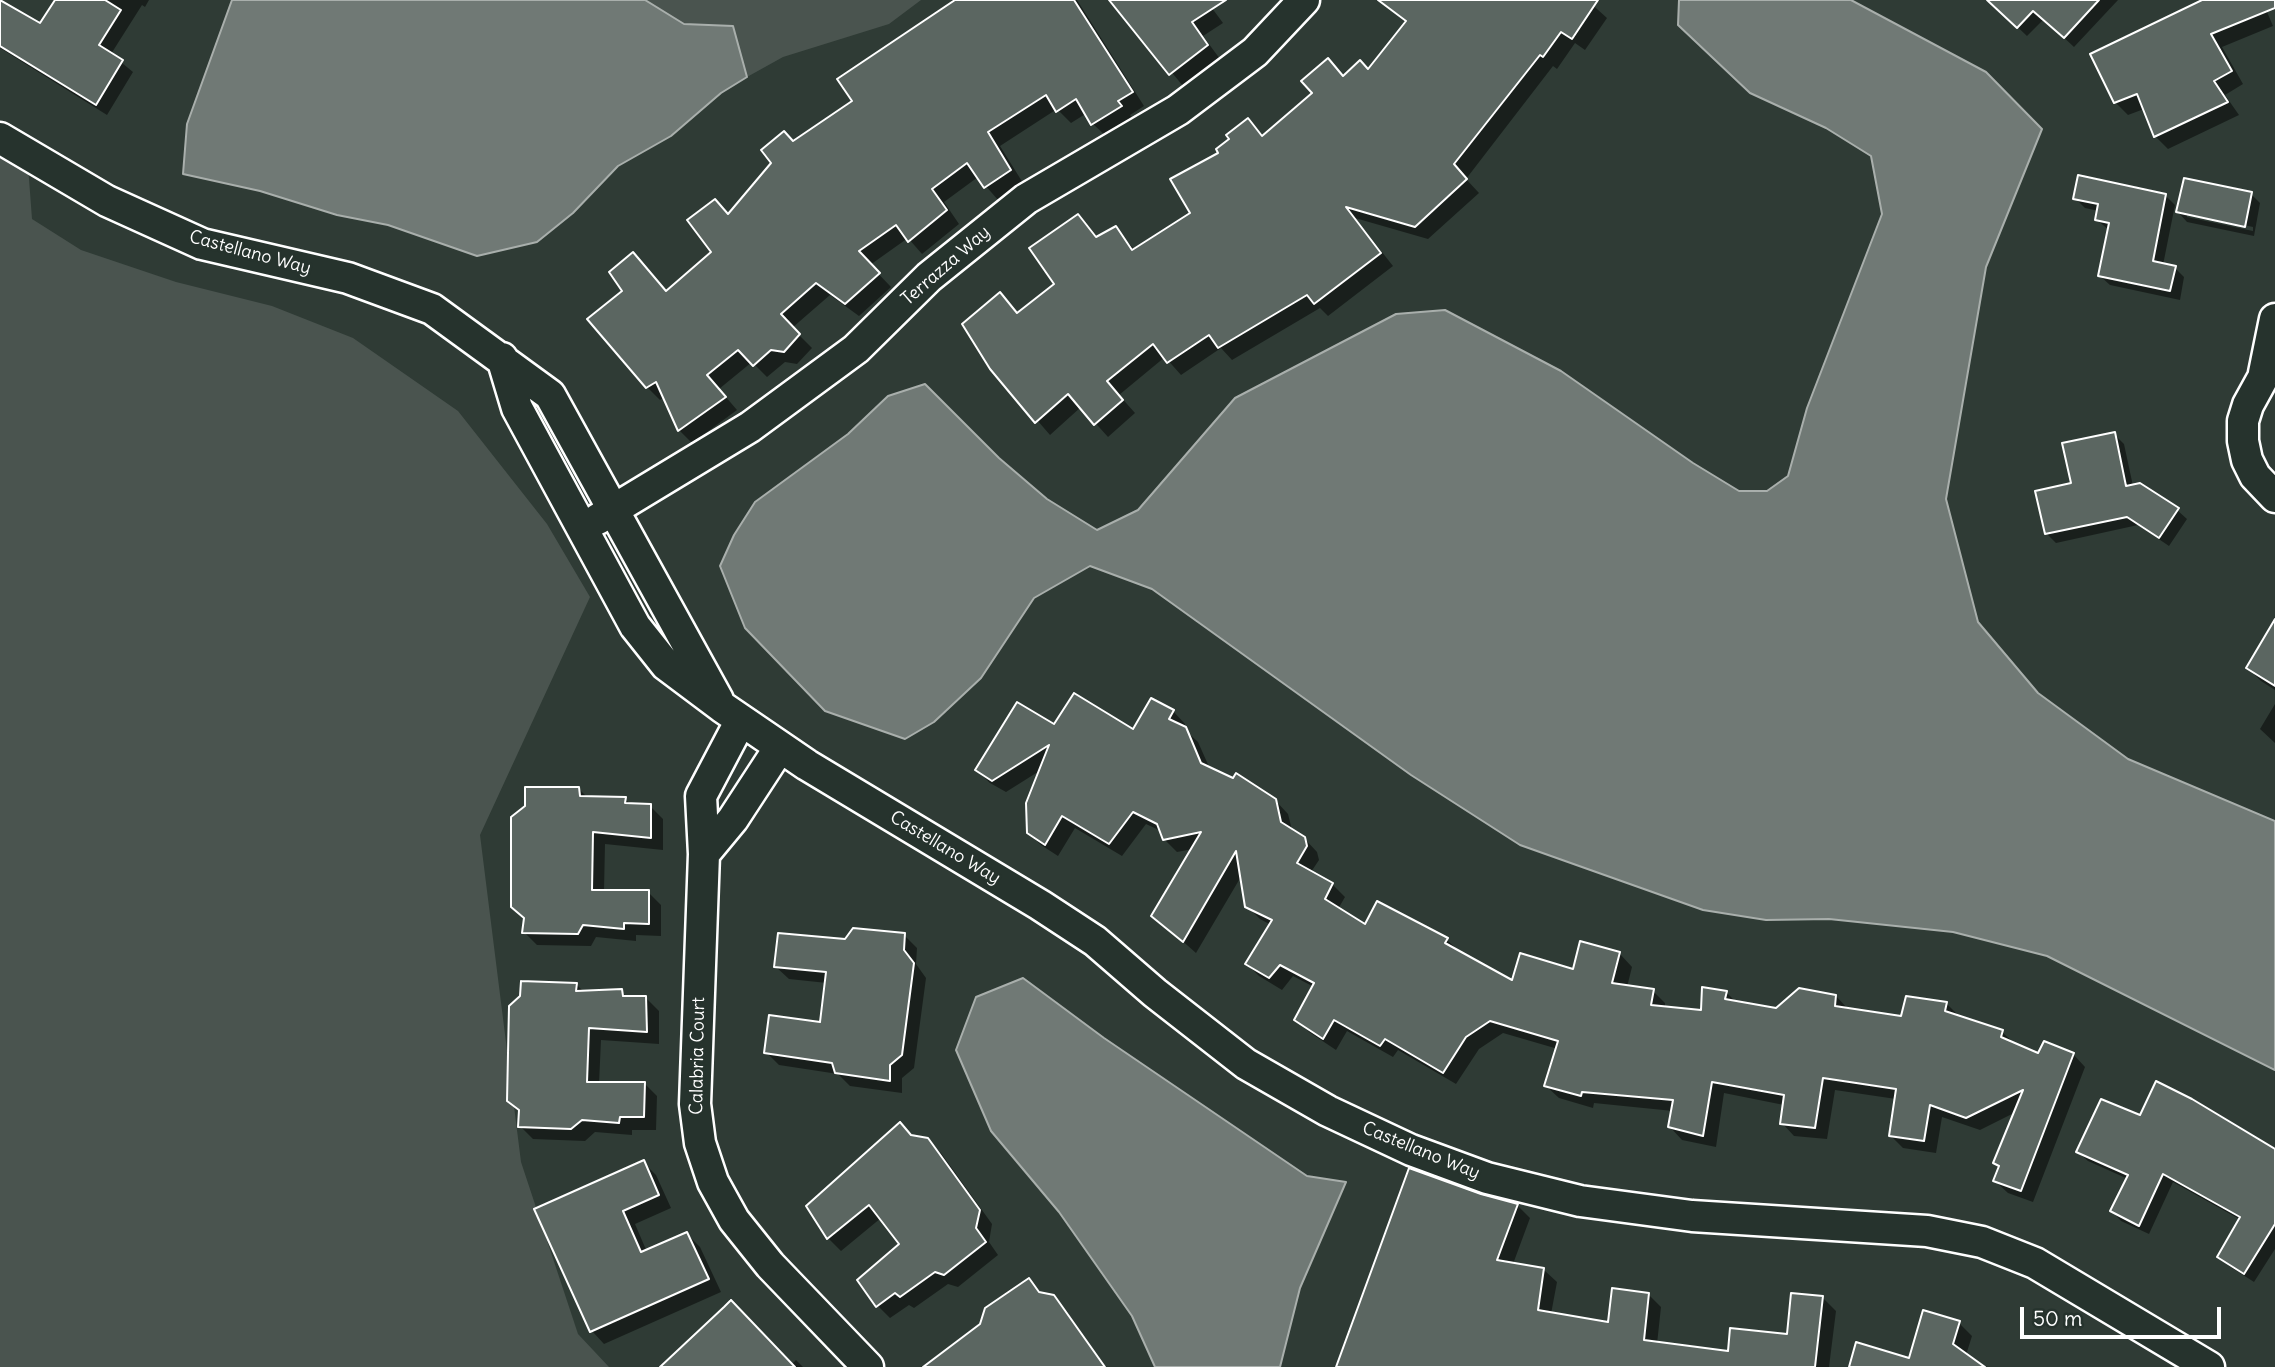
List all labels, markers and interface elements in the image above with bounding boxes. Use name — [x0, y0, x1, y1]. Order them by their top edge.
street label: Terrazza Way — [897, 222, 995, 310]
street label: Castellano Way — [187, 226, 313, 280]
street label: Castellano Way — [886, 807, 1004, 889]
street label: Calabria Court — [686, 997, 710, 1115]
street label: Castellano Way — [1359, 1118, 1483, 1184]
scale bar — [2023, 1294, 2224, 1338]
text: 50 m — [2033, 1305, 2082, 1332]

